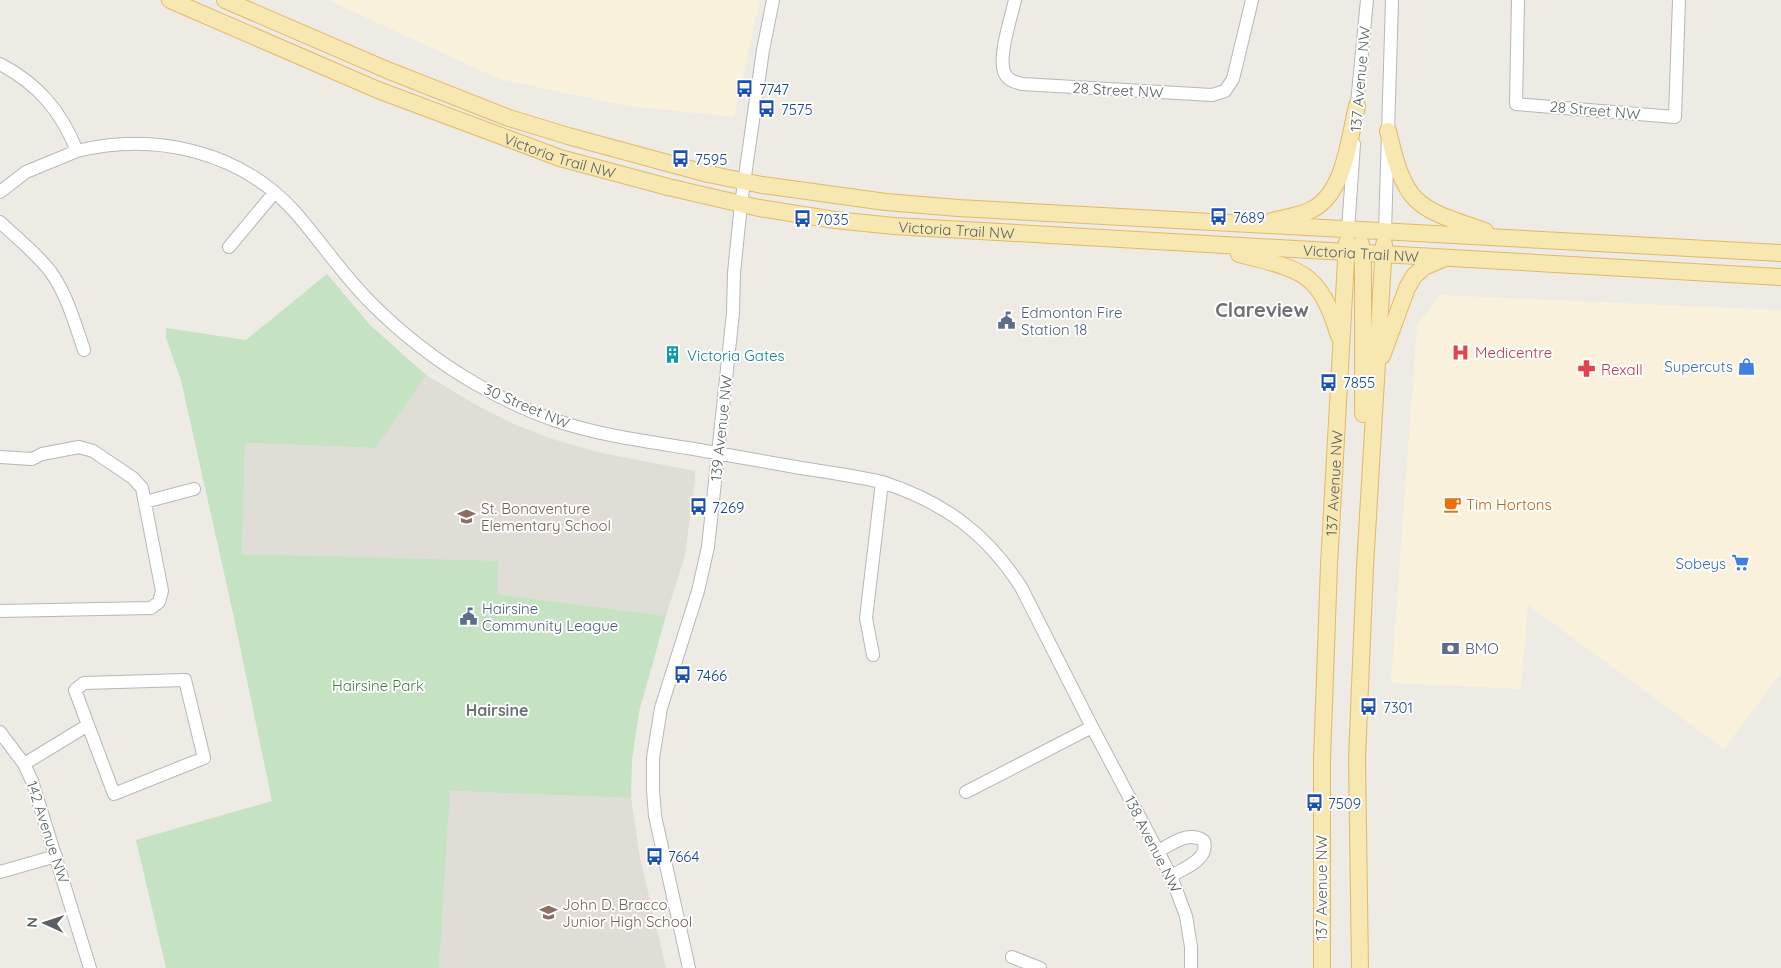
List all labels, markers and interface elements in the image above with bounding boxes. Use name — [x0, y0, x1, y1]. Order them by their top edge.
street label: 137 Avenue NW — [1346, 25, 1374, 133]
street label: 28 Street NW — [1072, 78, 1164, 102]
bus stop icon: 7747 — [735, 79, 755, 99]
place label: 7747 — [759, 80, 789, 99]
street label: 28 Street NW — [1549, 97, 1642, 123]
bus stop icon: 7575 — [757, 99, 777, 119]
place label: 7575 — [781, 100, 813, 119]
street label: Victoria Trail NW — [501, 128, 618, 182]
bus stop icon: 7595 — [671, 149, 691, 169]
place label: 7595 — [695, 150, 727, 169]
bus stop icon: 7689 — [1209, 207, 1229, 227]
place label: 7689 — [1233, 208, 1265, 227]
bus stop icon: 7035 — [792, 209, 812, 229]
place label: 7035 — [816, 210, 849, 229]
street label: Victoria Trail NW — [898, 217, 1016, 242]
street label: Victoria Trail NW — [1302, 240, 1420, 266]
district label: Clareview — [1215, 297, 1309, 322]
place label: Edmonton Fire Station 18 — [1021, 303, 1122, 339]
public building icon: Edmonton Fire Station 18 — [997, 311, 1017, 331]
hospital icon: Medicentre — [1451, 342, 1471, 362]
place label: Medicentre — [1475, 343, 1552, 362]
building icon: Victoria Gates — [663, 345, 683, 365]
place label: Victoria Gates — [687, 346, 784, 365]
shop icon: Supercuts — [1737, 356, 1757, 376]
place label: Supercuts — [1664, 357, 1733, 376]
pharmacy icon: Rexall — [1577, 359, 1597, 379]
place label: Rexall — [1601, 360, 1643, 379]
bus stop icon: 7855 — [1319, 372, 1339, 392]
street label: 139 Avenue NW — [706, 373, 736, 482]
place label: 7855 — [1343, 373, 1375, 392]
street label: 30 Street NW — [481, 379, 573, 433]
street label: 137 Avenue NW — [1321, 429, 1346, 537]
cafe icon: Tim Hortons — [1442, 494, 1462, 514]
place label: Tim Hortons — [1466, 495, 1551, 514]
bus stop icon: 7269 — [688, 497, 708, 517]
place label: 7269 — [712, 498, 744, 517]
place label: St. Bonaventure Elementary School — [481, 499, 611, 535]
school or university icon: St. Bonaventure Elementary School — [457, 507, 477, 527]
supermarket icon: Sobeys — [1730, 553, 1750, 573]
place label: Sobeys — [1676, 554, 1726, 573]
place label: Hairsine Community League — [482, 599, 618, 635]
public building icon: Hairsine Community League — [458, 607, 478, 627]
bank icon: BMO — [1441, 638, 1461, 658]
place label: BMO — [1465, 639, 1499, 658]
bus stop icon: 7466 — [672, 665, 692, 685]
place label: 7466 — [696, 666, 727, 685]
park label: Hairsine Park — [332, 676, 424, 695]
bus stop icon: 7301 — [1359, 697, 1379, 717]
place label: 7301 — [1383, 698, 1413, 717]
district label: Hairsine — [466, 700, 528, 720]
street label: 142 Avenue NW — [23, 778, 74, 886]
street label: 138 Avenue NW — [1120, 792, 1186, 896]
bus stop icon: 7509 — [1304, 793, 1324, 813]
place label: 7509 — [1328, 794, 1361, 813]
street label: 137 Avenue NW — [1312, 834, 1331, 941]
bus stop icon: 7664 — [644, 846, 664, 866]
place label: 7664 — [668, 847, 700, 866]
place label: John D. Bracco Junior High School — [562, 895, 692, 931]
north arrow — [20, 898, 70, 948]
school or university icon: John D. Bracco Junior High School — [538, 903, 558, 923]
text: N — [23, 917, 41, 928]

